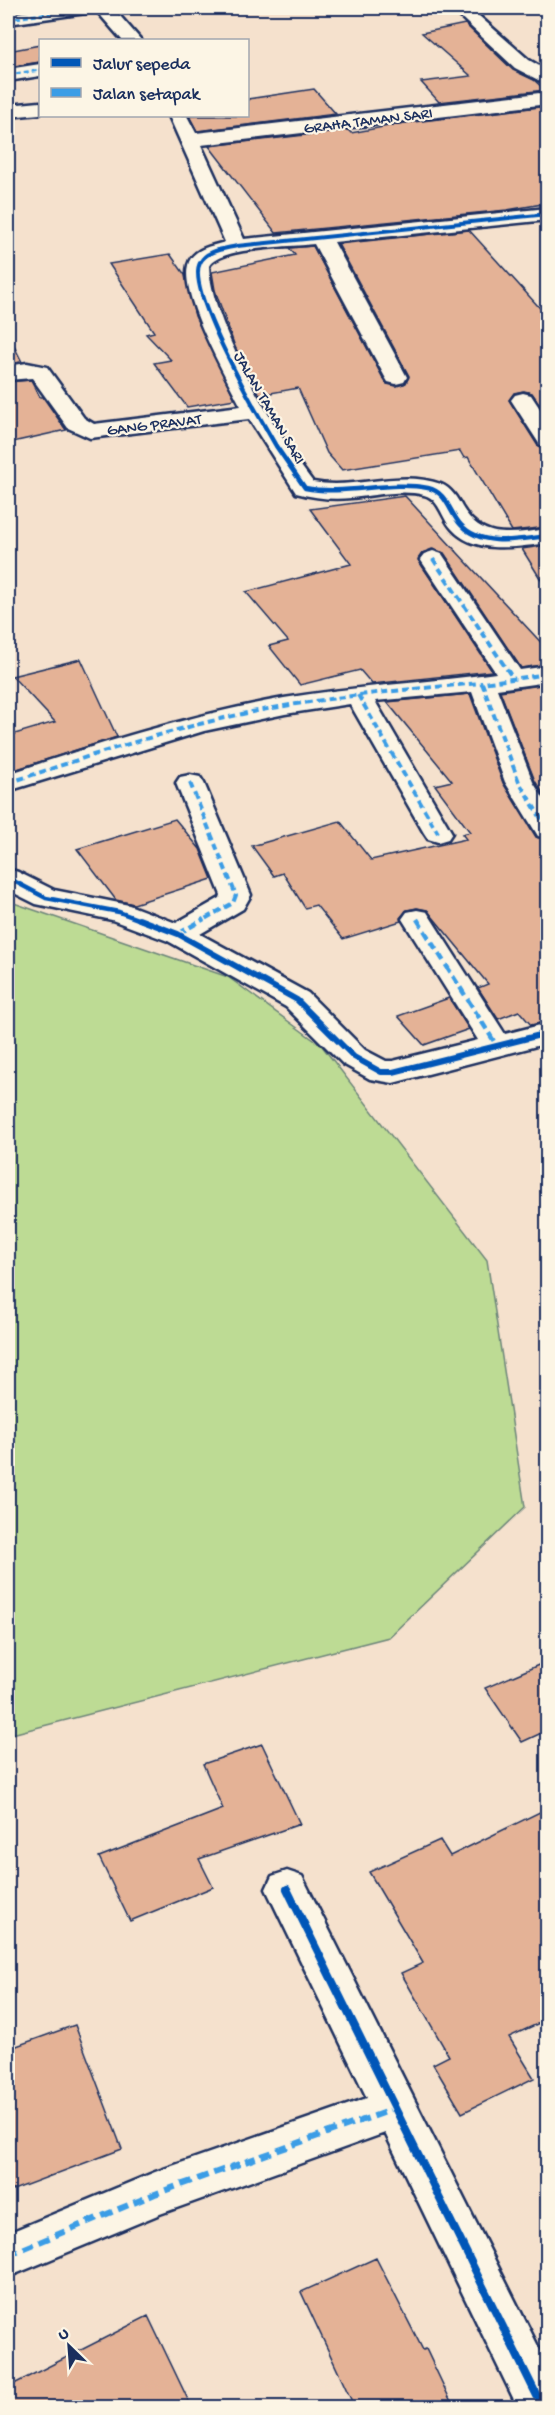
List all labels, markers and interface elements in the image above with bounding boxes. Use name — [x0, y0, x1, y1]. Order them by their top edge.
legend — [39, 39, 249, 117]
text: Jalur sepeda — [93, 55, 191, 76]
text: Jalan setapak — [93, 85, 201, 106]
street label: GRAHA TAMAN SARI — [303, 105, 434, 140]
street label: JALAN TAMAN SARI — [228, 349, 308, 468]
street label: GANG PRAVAT — [106, 411, 204, 442]
north arrow — [39, 2316, 99, 2376]
text: U — [56, 2325, 73, 2346]

